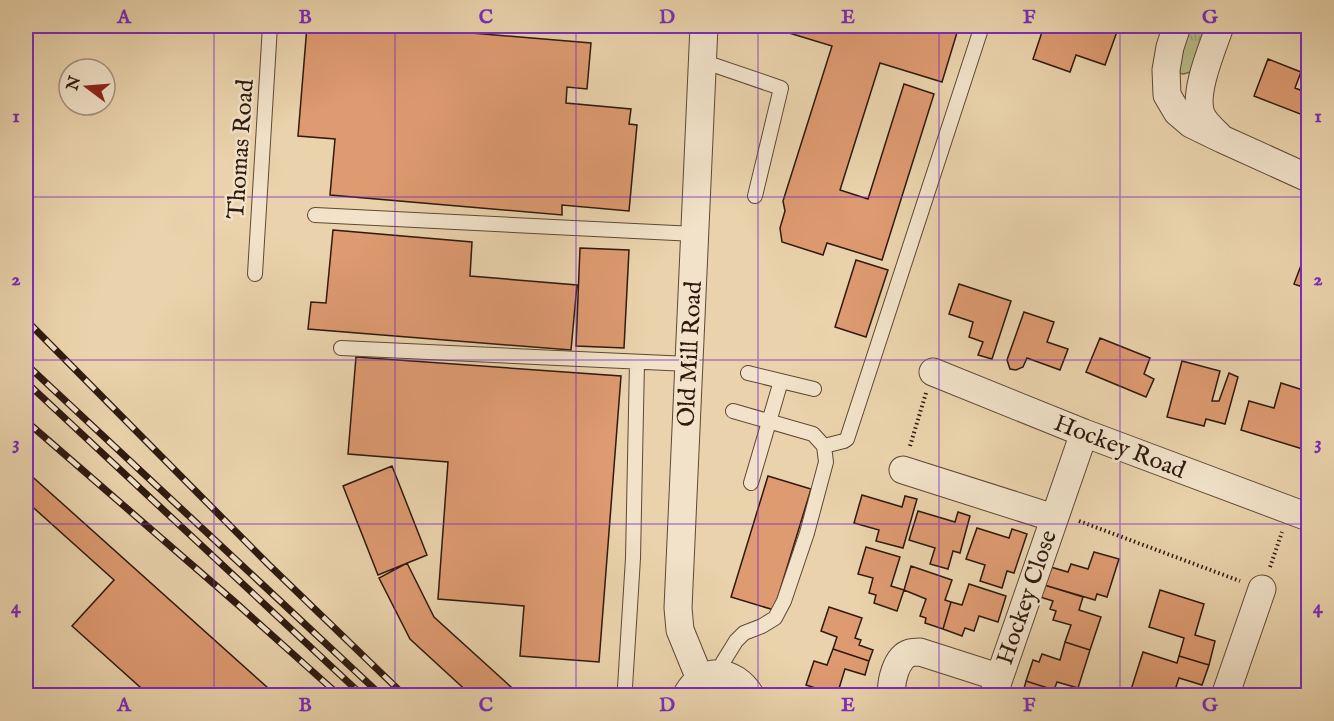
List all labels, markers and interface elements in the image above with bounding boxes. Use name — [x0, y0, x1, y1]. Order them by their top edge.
text: A — [116, 5, 132, 30]
text: B — [298, 5, 312, 30]
text: C — [479, 5, 493, 30]
text: D — [659, 5, 675, 30]
text: E — [841, 5, 855, 30]
text: F — [1023, 5, 1036, 30]
text: G — [1202, 5, 1219, 30]
north arrow — [57, 57, 117, 117]
text: N — [63, 74, 86, 94]
street label: Thomas Road — [221, 78, 262, 220]
text: 1 — [12, 104, 20, 129]
text: 1 — [1314, 104, 1322, 129]
text: 2 — [11, 267, 21, 292]
text: 2 — [1313, 267, 1323, 292]
street label: Old Mill Road — [671, 280, 710, 428]
street label: Hockey Road — [1049, 408, 1190, 487]
text: 3 — [12, 431, 20, 456]
text: 3 — [1314, 431, 1322, 456]
street label: Hockey Close — [990, 526, 1065, 669]
text: 4 — [11, 595, 22, 620]
text: 4 — [1313, 595, 1324, 620]
text: A — [116, 693, 132, 718]
text: B — [298, 693, 312, 718]
text: C — [479, 693, 493, 718]
text: D — [659, 693, 675, 718]
text: E — [841, 693, 855, 718]
text: F — [1023, 693, 1036, 718]
text: G — [1202, 693, 1219, 718]

